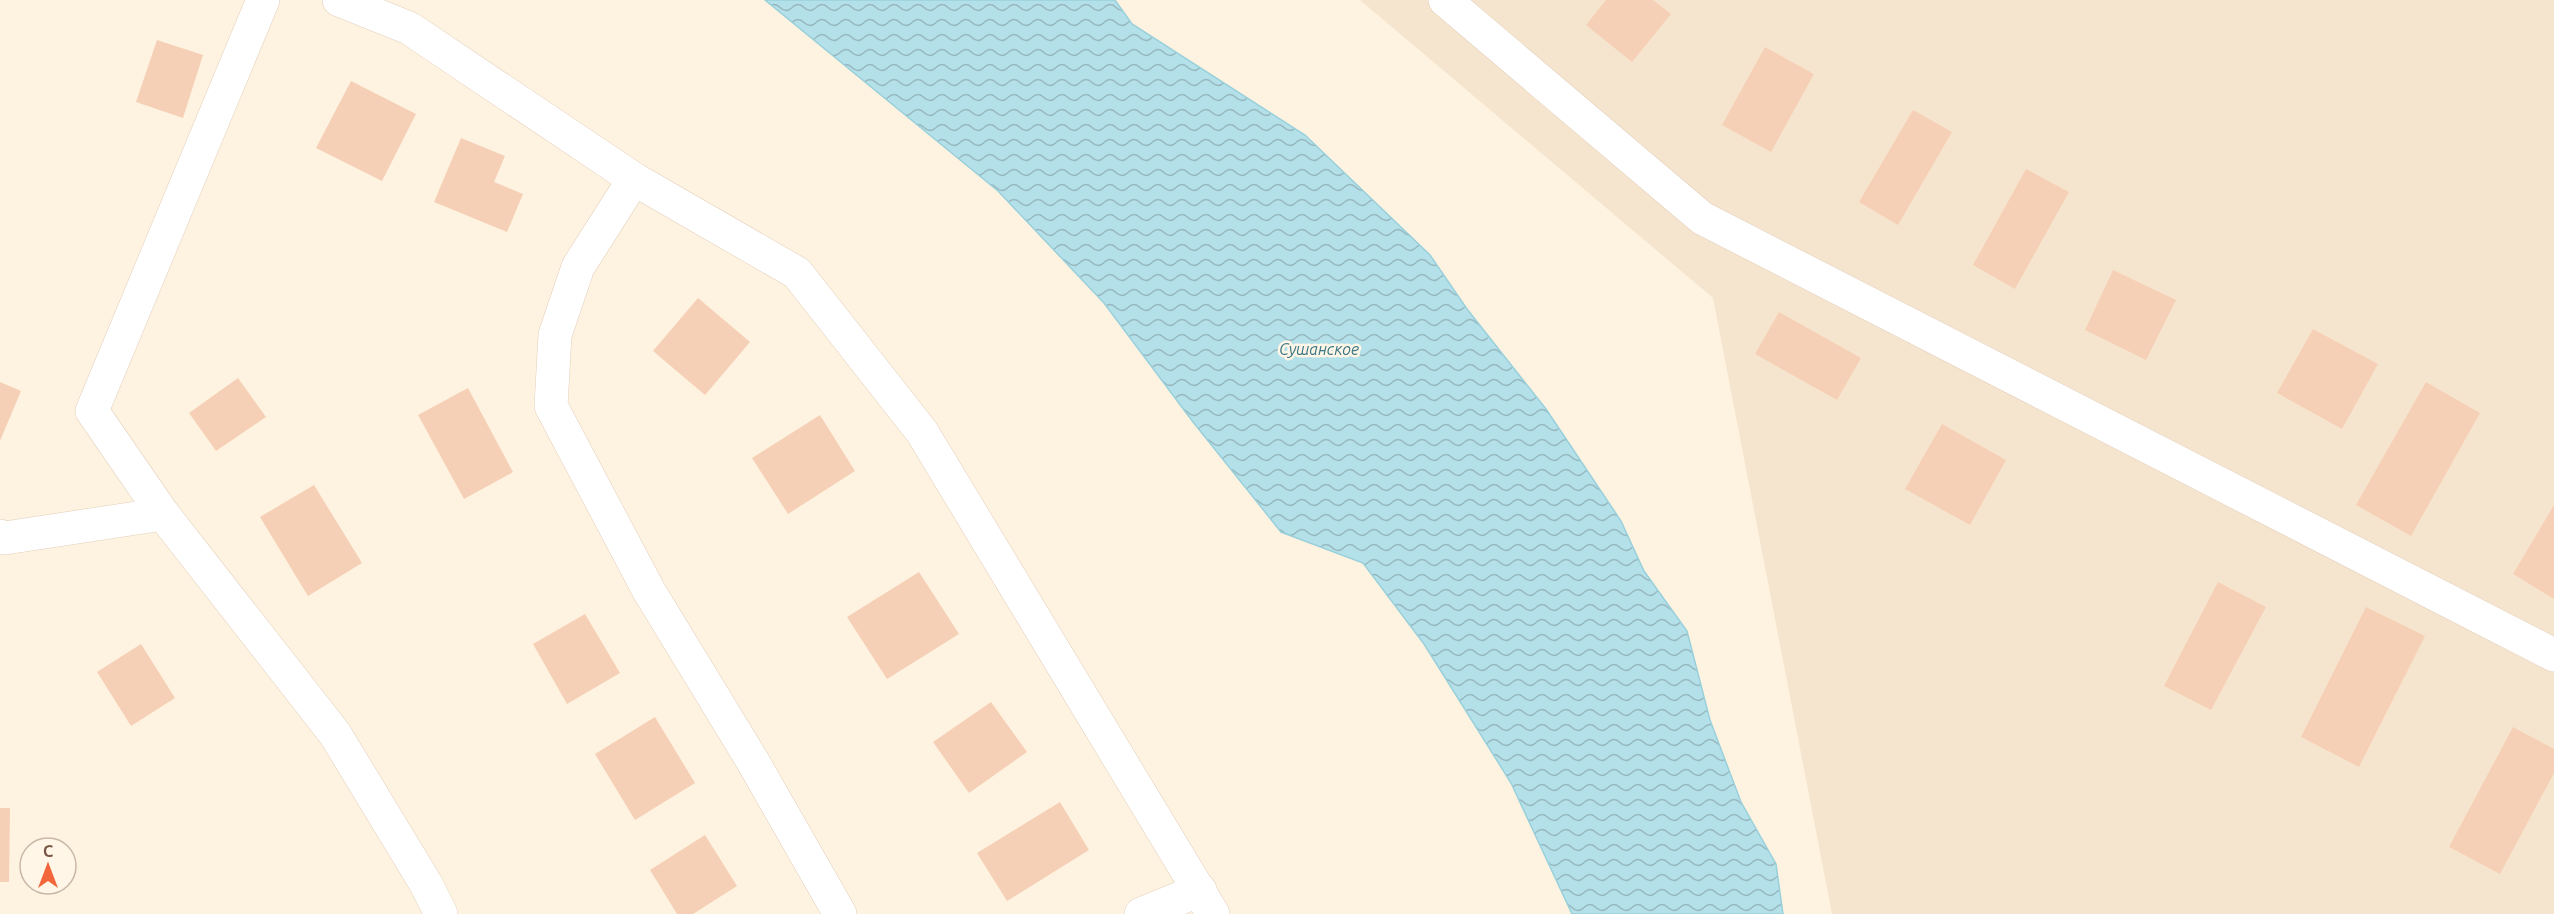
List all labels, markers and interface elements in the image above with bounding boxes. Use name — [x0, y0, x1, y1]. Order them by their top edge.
water label: Сушанское — [1279, 340, 1359, 358]
north arrow — [18, 836, 78, 896]
text: С — [43, 842, 53, 860]

